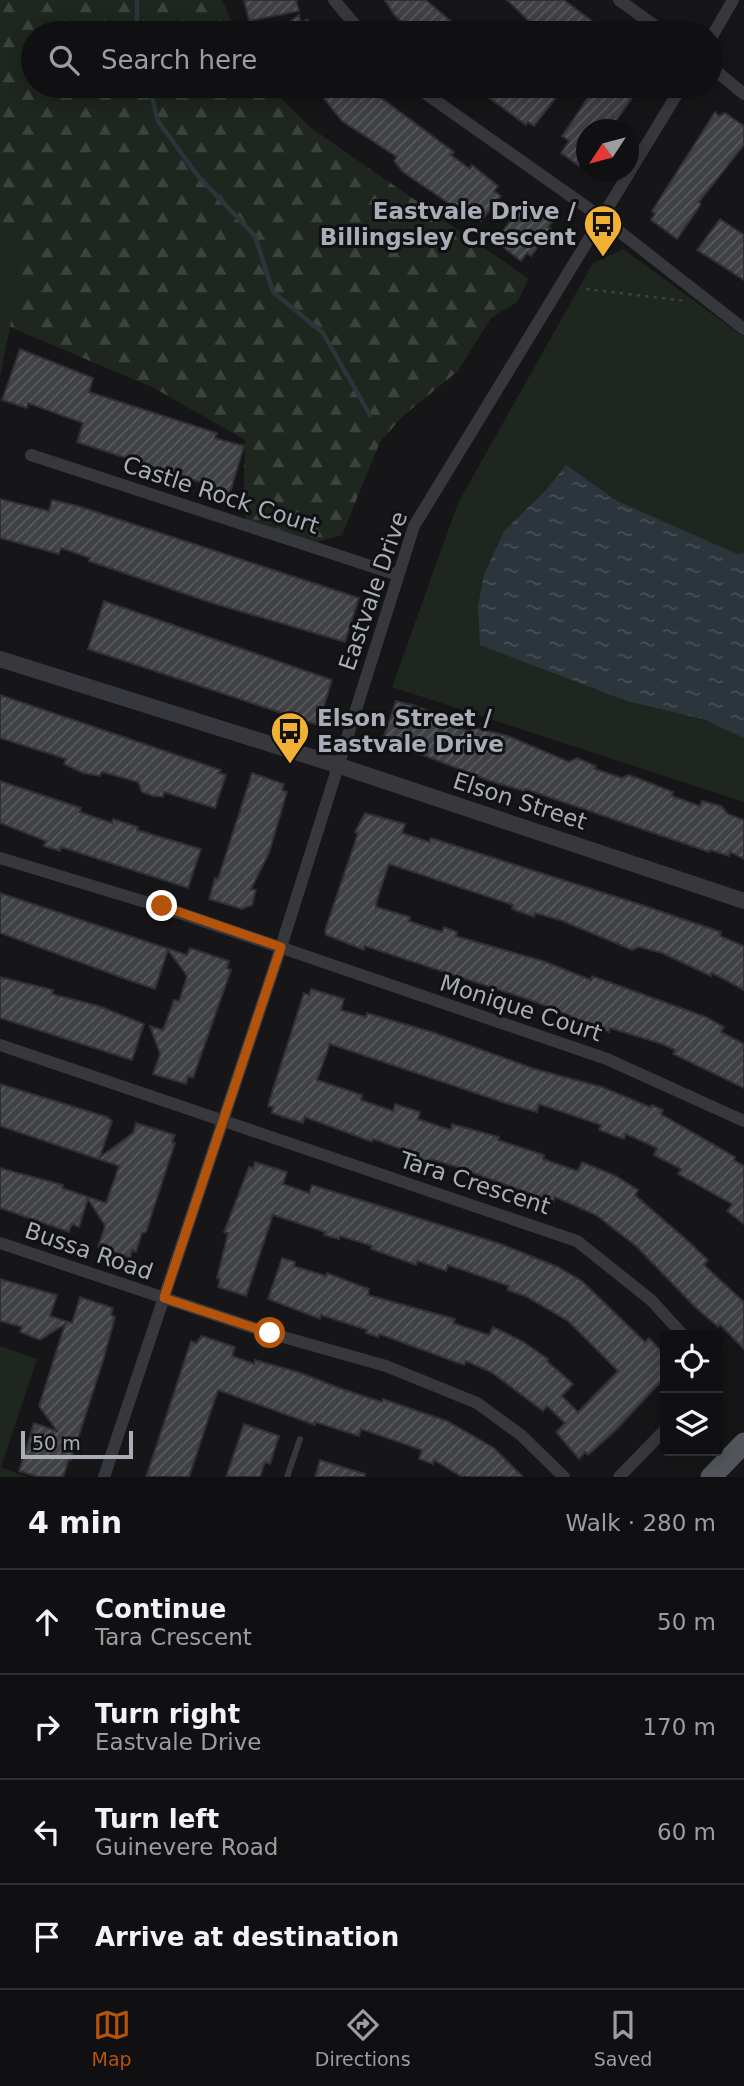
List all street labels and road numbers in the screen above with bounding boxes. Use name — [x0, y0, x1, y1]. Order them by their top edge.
street label: Castle Rock Court — [120, 451, 322, 539]
street label: Eastvale Drive — [334, 508, 412, 674]
street label: Elson Street — [450, 767, 590, 835]
street label: Monique Court — [437, 970, 605, 1046]
street label: Tara Crescent — [396, 1146, 554, 1220]
street label: Bussa Road — [22, 1217, 156, 1285]

